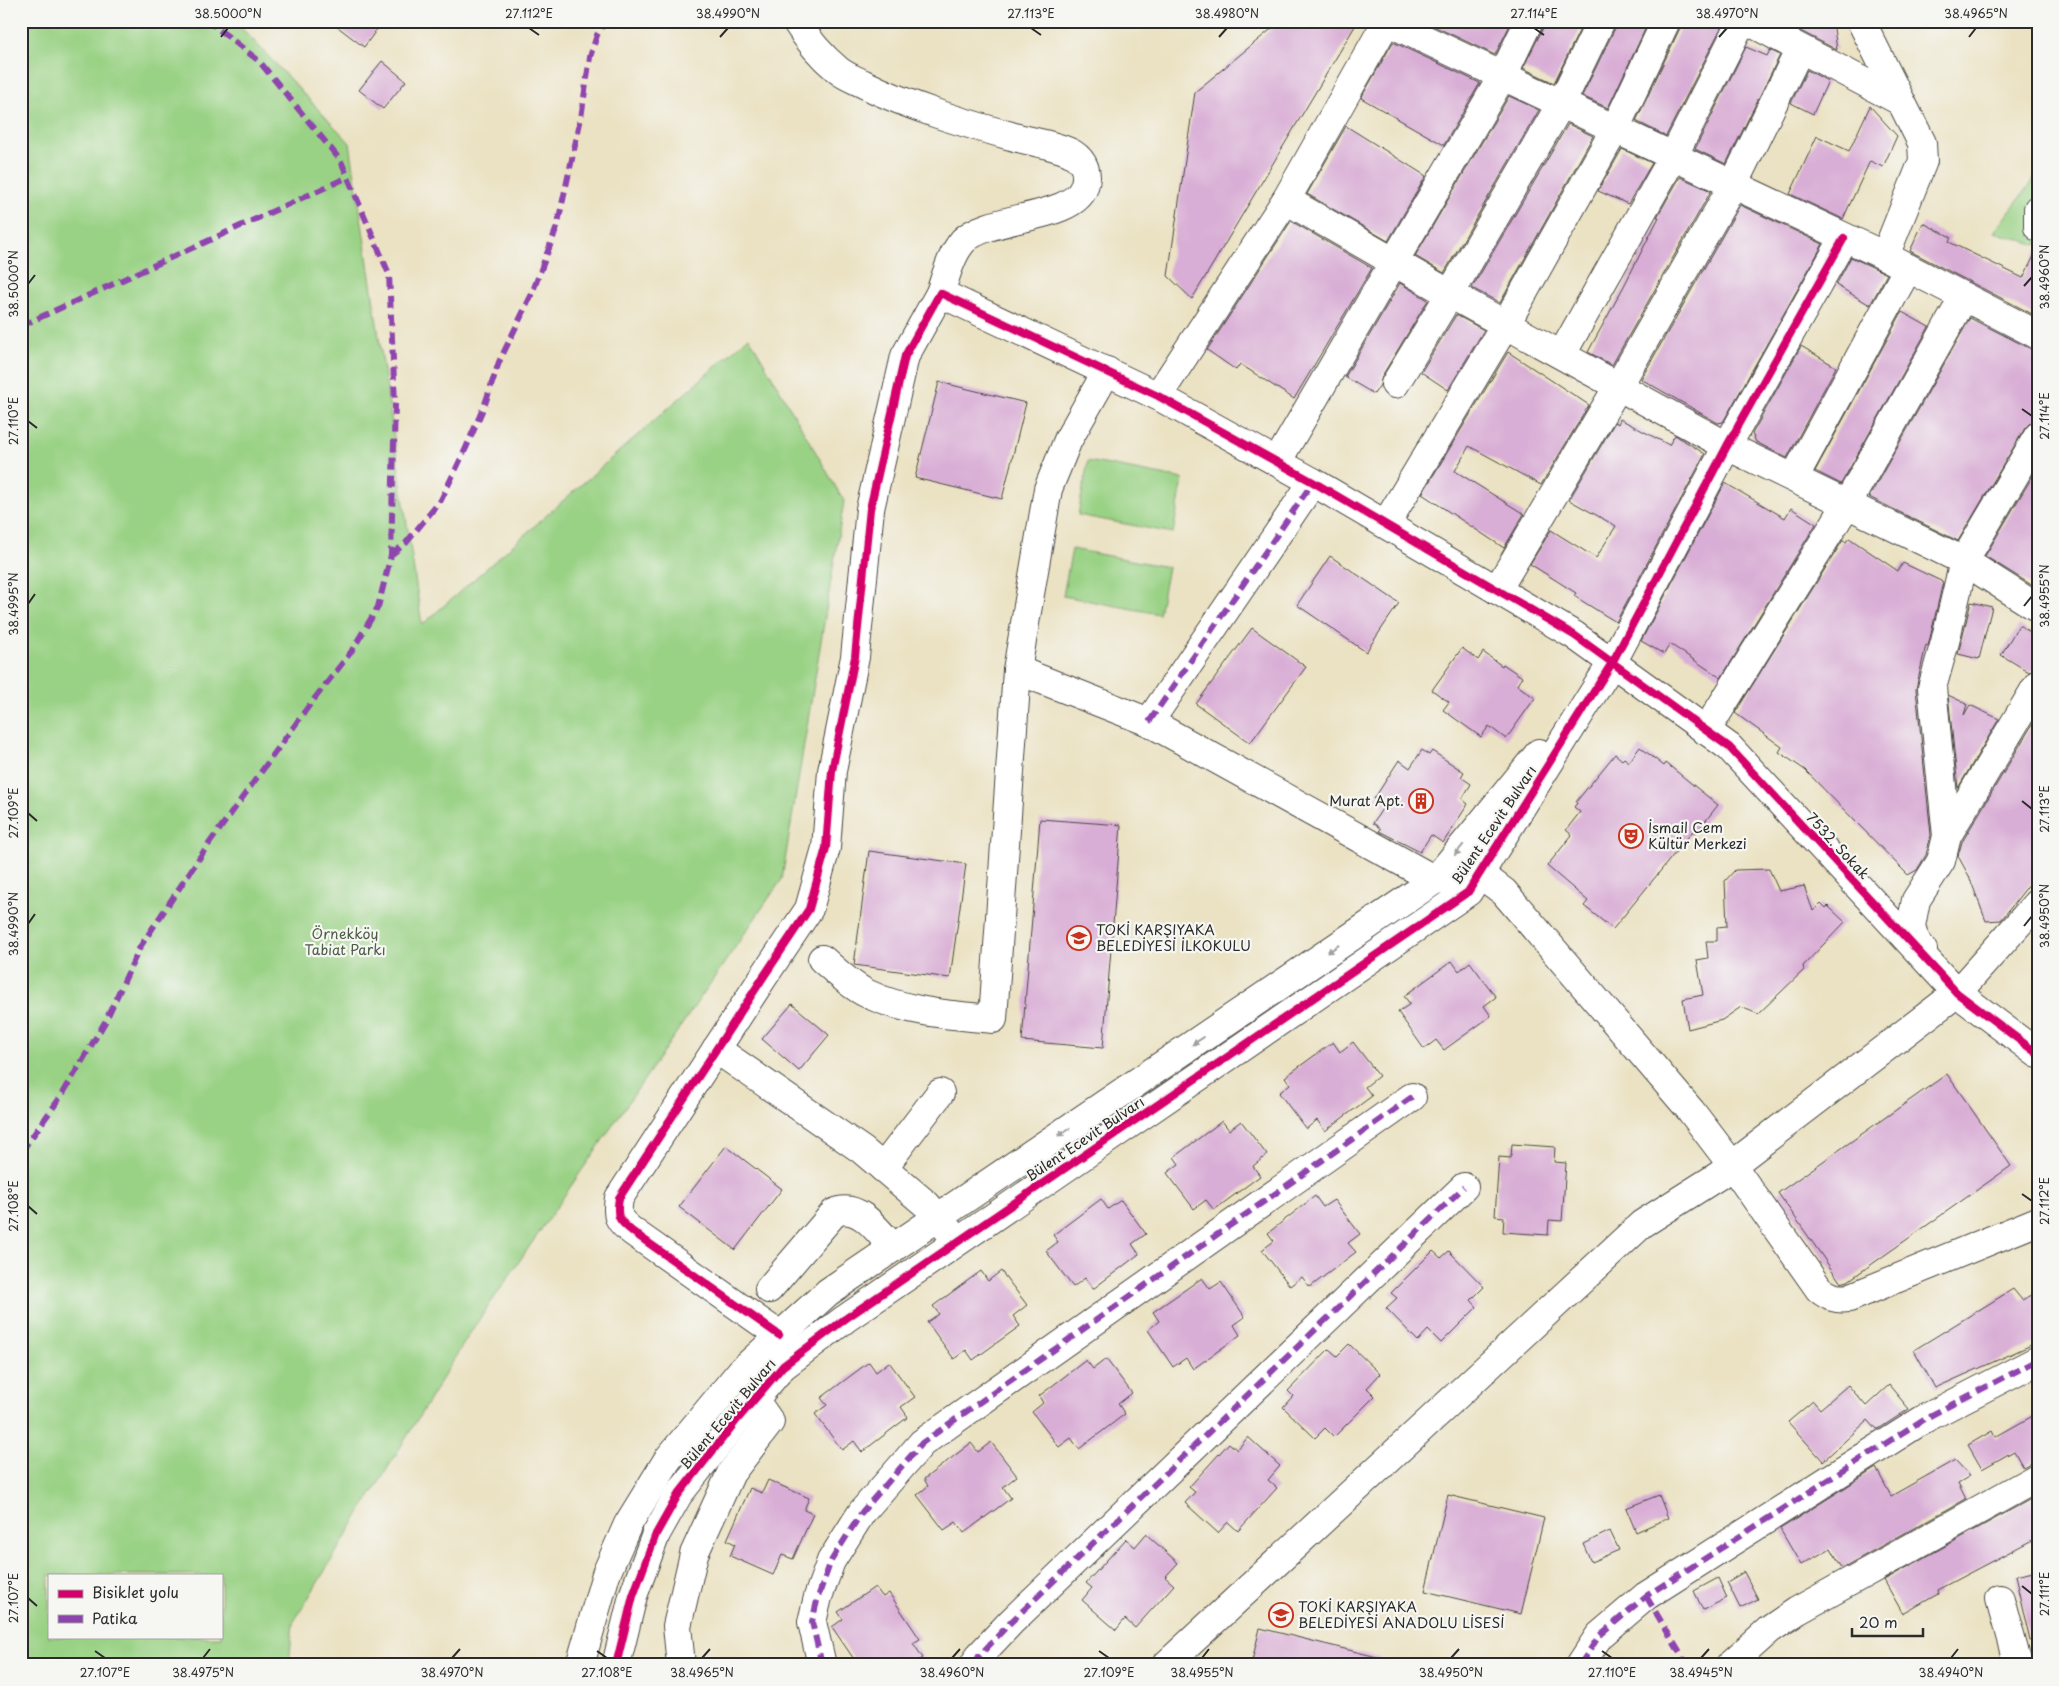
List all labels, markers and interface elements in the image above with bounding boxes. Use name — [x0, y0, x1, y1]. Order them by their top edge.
text: 38.5000°N — [194, 4, 262, 22]
text: 27.112°E — [505, 4, 553, 22]
text: 38.4990°N — [696, 4, 760, 22]
text: 27.113°E — [1007, 4, 1055, 22]
text: 38.4980°N — [1195, 4, 1259, 22]
text: 27.114°E — [1510, 4, 1558, 22]
text: 38.4970°N — [1695, 4, 1759, 22]
text: 38.4965°N — [1944, 4, 2008, 22]
text: 38.4960°N — [2035, 245, 2053, 309]
text: 38.5000°N — [4, 250, 22, 318]
text: 27.114°E — [2035, 392, 2053, 440]
text: 27.110°E — [4, 397, 22, 445]
text: 38.4955°N — [2035, 564, 2053, 628]
text: 38.4995°N — [4, 572, 22, 636]
street label: Bülent Ecevit Bulvarı — [1446, 761, 1541, 888]
text: 27.113°E — [2035, 785, 2053, 833]
text: 27.109°E — [4, 787, 22, 839]
building icon: Murat Apt. — [1408, 788, 1434, 814]
place label: Murat Apt. — [1329, 790, 1404, 811]
street label: 7532. Sokak — [1802, 808, 1875, 884]
place label: İsmail Cem Kültür Merkezi — [1648, 817, 1747, 854]
theatre icon: İsmail Cem Kültür Merkezi — [1618, 823, 1644, 849]
one-way arrow — [1454, 843, 1465, 856]
text: 38.4950°N — [2035, 884, 2053, 948]
text: 38.4990°N — [4, 892, 22, 956]
place label: TOKİ KARŞIYAKA BELEDİYESİ İLKOKULU — [1096, 919, 1251, 956]
park label: Örnekköy Tabiat Parkı — [304, 923, 386, 960]
school or university icon: TOKİ KARŞIYAKA BELEDİYESİ İLKOKULU — [1066, 925, 1092, 951]
one-way arrow — [1326, 944, 1339, 954]
one-way arrow — [1191, 1036, 1205, 1046]
street label: Bülent Ecevit Bulvarı — [1021, 1091, 1148, 1186]
one-way arrow — [1057, 1127, 1070, 1137]
text: 27.112°E — [2035, 1177, 2053, 1225]
text: 27.108°E — [4, 1180, 22, 1232]
street label: Bülent Ecevit Bulvarı — [675, 1354, 780, 1474]
text: 27.111°E — [2035, 1572, 2053, 1616]
text: 27.107°E — [4, 1573, 22, 1623]
legend — [48, 1574, 222, 1638]
text: Bisiklet yolu — [92, 1580, 179, 1603]
place label: TOKİ KARŞIYAKA BELEDİYESİ ANADOLU LİSESİ — [1298, 1596, 1505, 1633]
school or university icon: TOKİ KARŞIYAKA BELEDİYESİ ANADOLU LİSESİ — [1268, 1602, 1294, 1628]
text: Patika — [92, 1606, 138, 1629]
scale bar — [1852, 1606, 1923, 1638]
text: 20 m — [1859, 1610, 1898, 1633]
text: 27.107°E — [80, 1663, 130, 1681]
text: 38.4975°N — [172, 1663, 234, 1681]
text: 38.4970°N — [420, 1663, 484, 1681]
text: 27.108°E — [581, 1663, 633, 1681]
text: 38.4965°N — [670, 1663, 734, 1681]
text: 38.4960°N — [920, 1663, 984, 1681]
text: 27.109°E — [1083, 1663, 1135, 1681]
text: 38.4955°N — [1170, 1663, 1234, 1681]
text: 38.4950°N — [1419, 1663, 1483, 1681]
text: 27.110°E — [1588, 1663, 1636, 1681]
text: 38.4945°N — [1669, 1663, 1733, 1681]
text: 38.4940°N — [1919, 1663, 1983, 1681]

